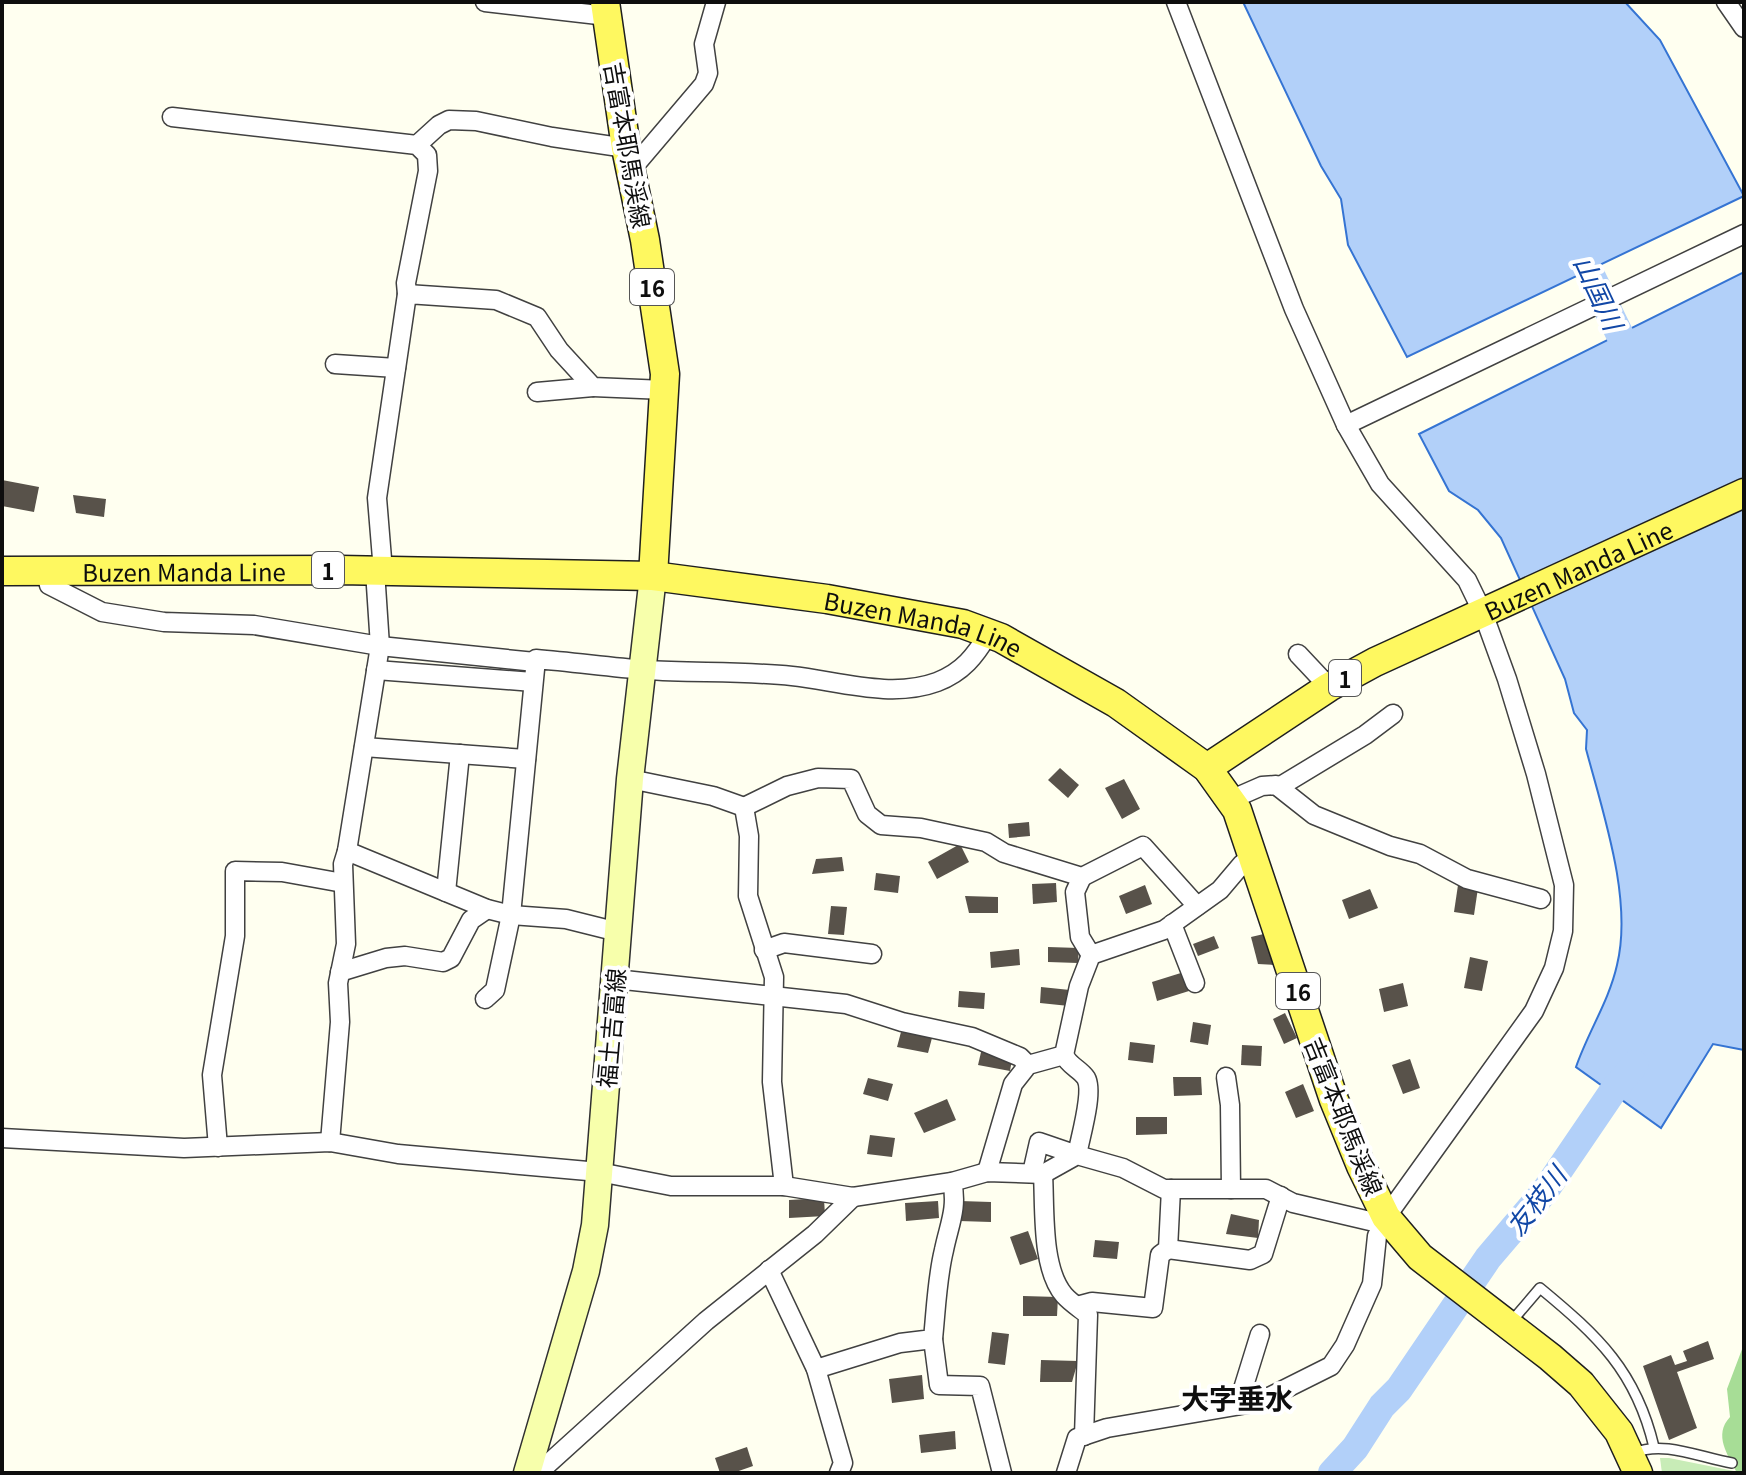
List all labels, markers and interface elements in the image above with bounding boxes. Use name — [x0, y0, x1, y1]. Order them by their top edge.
street label: 吉富本耶馬渓線 — [597, 59, 661, 231]
water label: 山国川 — [1567, 249, 1635, 338]
road number: 16 — [630, 269, 674, 305]
street label: Buzen Manda Line — [1478, 511, 1678, 627]
road number: 1 — [312, 552, 344, 588]
street label: Buzen Manda Line — [82, 553, 286, 588]
street label: Buzen Manda Line — [821, 581, 1029, 664]
road number: 1 — [1329, 660, 1361, 696]
street label: 福土吉富線 — [587, 967, 633, 1089]
road number: 16 — [1276, 973, 1320, 1009]
street label: 吉富本耶馬渓線 — [1297, 1032, 1393, 1200]
water label: 友枝川 — [1496, 1156, 1575, 1242]
district label: 大字垂水 — [1181, 1377, 1293, 1417]

